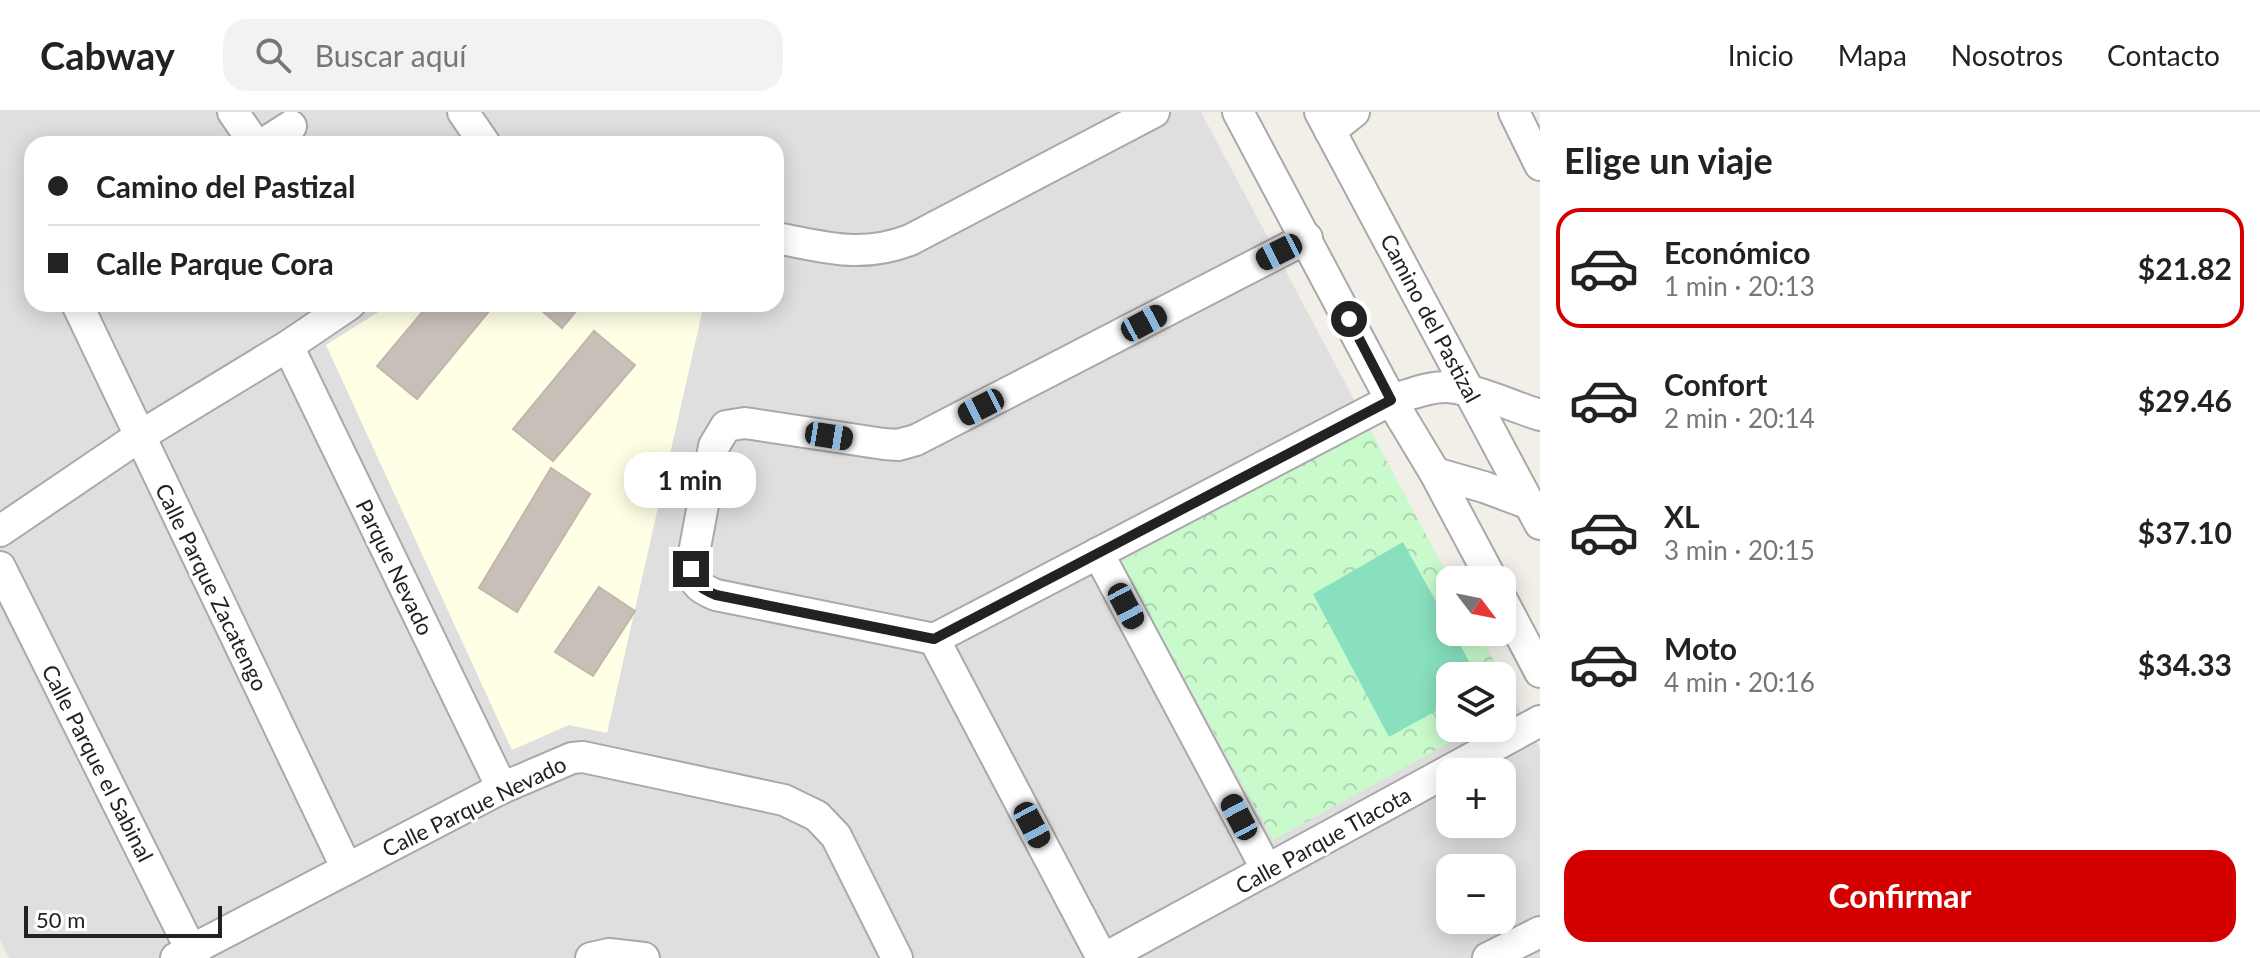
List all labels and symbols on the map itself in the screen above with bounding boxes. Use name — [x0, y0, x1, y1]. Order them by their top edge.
street label: Camino del Pastizal — [1375, 229, 1487, 407]
car — [1252, 230, 1306, 274]
car — [1117, 301, 1171, 345]
route start — [1331, 301, 1367, 337]
car — [954, 385, 1008, 429]
car — [803, 420, 855, 452]
callout: 1 min — [625, 453, 757, 509]
street label: Calle Parque Zacatengo — [150, 479, 274, 695]
street label: Parque Nevado — [350, 495, 440, 639]
route end — [673, 551, 709, 587]
north arrow — [1436, 566, 1516, 646]
car — [1104, 579, 1148, 633]
street label: Calle Parque el Sabinal — [37, 660, 159, 866]
street label: Calle Parque Nevado — [378, 750, 570, 862]
street label: Calle Parque Tlacota — [1231, 781, 1415, 899]
car — [1217, 790, 1261, 844]
car — [1010, 798, 1054, 852]
scale bar — [24, 902, 222, 938]

